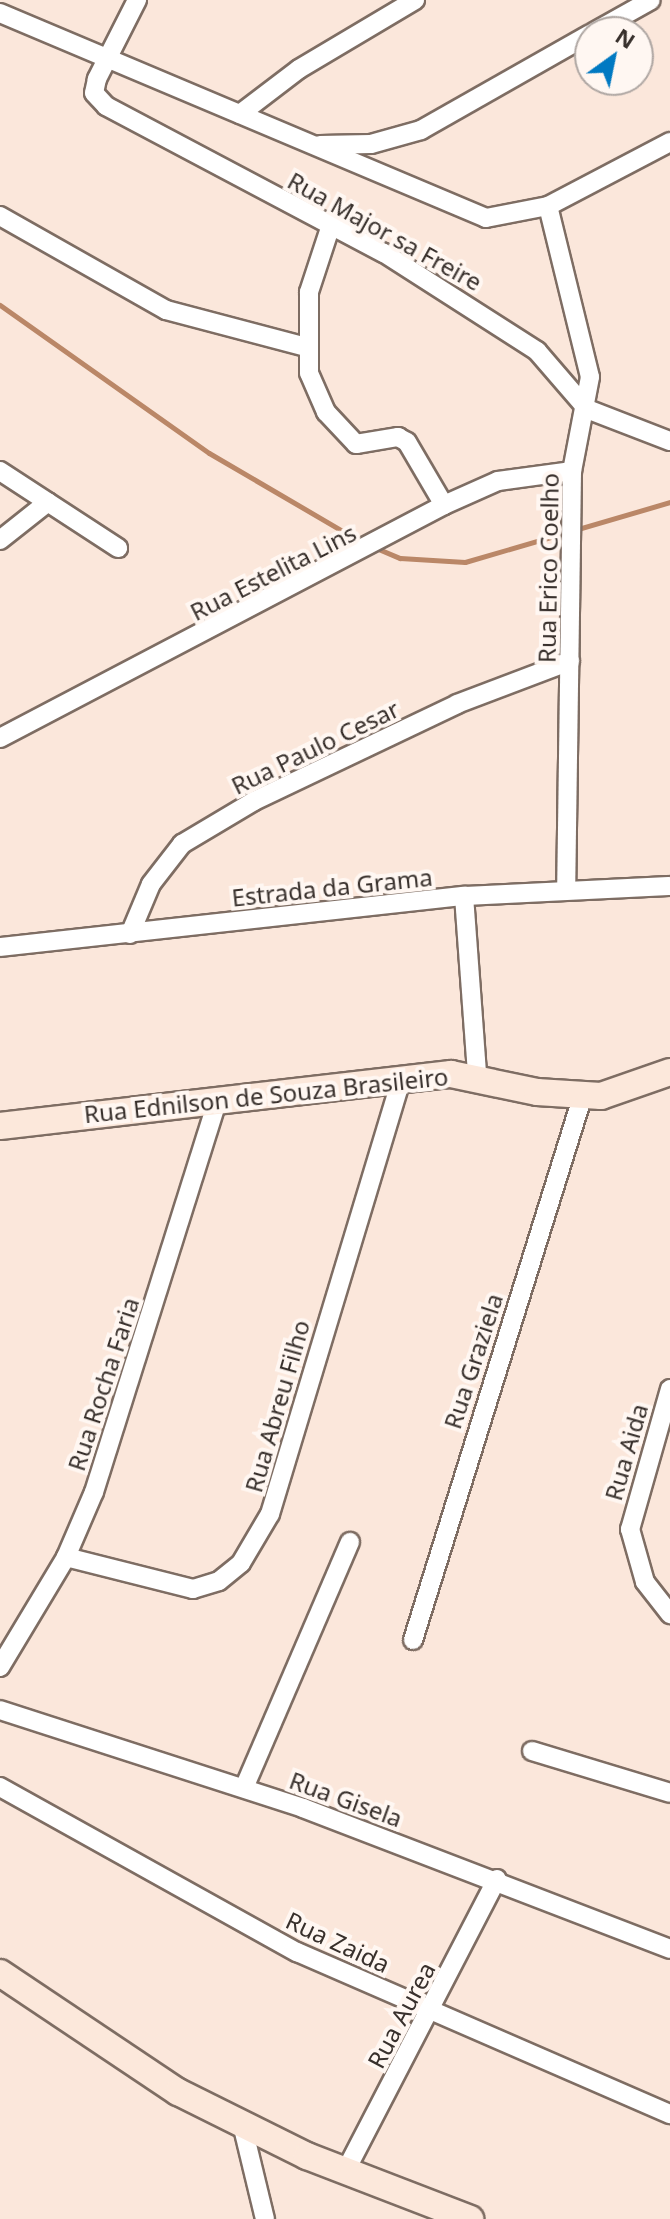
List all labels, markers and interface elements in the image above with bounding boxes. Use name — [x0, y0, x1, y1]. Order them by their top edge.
north arrow — [574, 16, 654, 96]
text: N — [610, 20, 642, 55]
street label: Rua Major sa Freire — [283, 166, 487, 296]
street label: Rua Erico Coelho — [532, 473, 564, 663]
street label: Rua Estelita Lins — [185, 518, 361, 626]
street label: Rua Paulo Cesar — [227, 694, 403, 800]
street label: Estrada da Grama — [230, 862, 434, 912]
street label: Rua Ednilson de Souza Brasileiro — [83, 1062, 449, 1128]
street label: Rua Graziela — [438, 1290, 508, 1432]
street label: Rua Rocha Faria — [61, 1294, 145, 1474]
street label: Rua Abreu Filho — [239, 1317, 315, 1495]
street label: Rua Aida — [598, 1400, 654, 1504]
street label: Rua Gisela — [286, 1765, 406, 1833]
street label: Rua Zaida — [282, 1905, 394, 1979]
street label: Rua Aurea — [361, 1957, 441, 2073]

